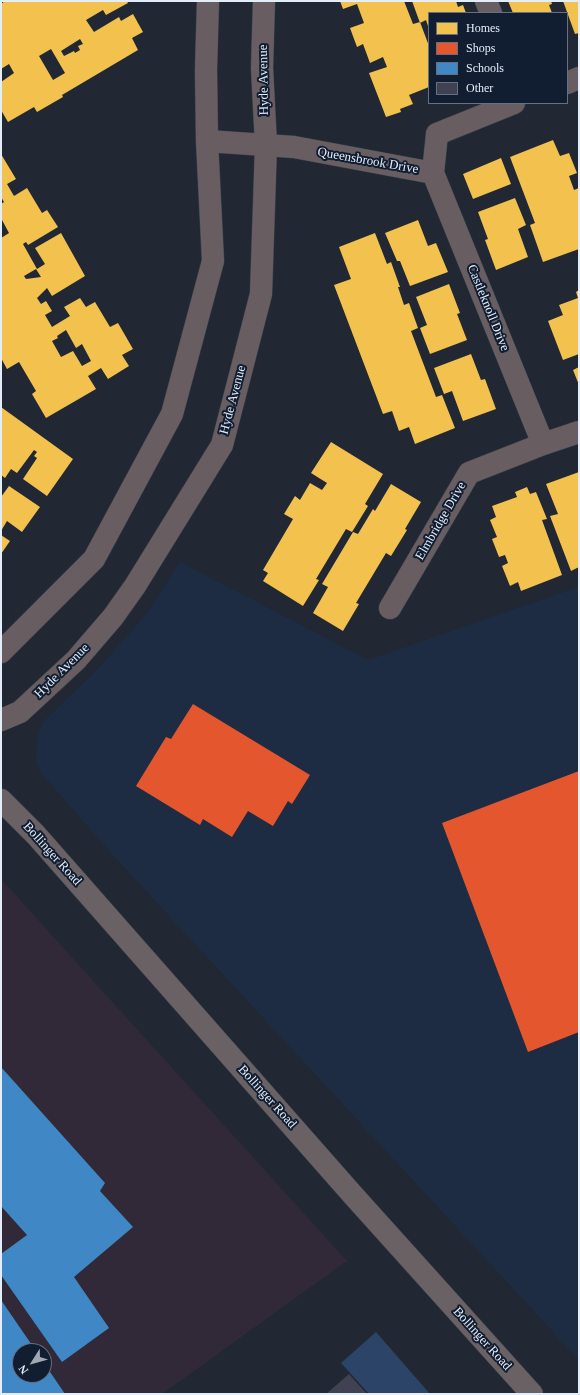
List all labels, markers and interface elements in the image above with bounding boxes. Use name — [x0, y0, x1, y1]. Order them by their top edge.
legend — [428, 12, 568, 104]
text: Homes — [466, 21, 500, 35]
text: Shops — [466, 41, 495, 55]
street label: Hyde Avenue — [256, 44, 272, 116]
text: Schools — [466, 61, 504, 75]
text: Other — [466, 81, 493, 95]
street label: Queensbrook Drive — [316, 144, 420, 178]
street label: Castleknoll Drive — [464, 262, 512, 354]
street label: Hyde Avenue — [216, 364, 250, 436]
street label: Elmbridge Drive — [412, 479, 470, 563]
street label: Hyde Avenue — [31, 640, 93, 702]
street label: Bollinger Road — [20, 819, 84, 889]
street label: Bollinger Road — [235, 1062, 299, 1132]
street label: Bollinger Road — [450, 1304, 514, 1374]
north arrow — [12, 1343, 52, 1383]
text: N — [16, 1363, 30, 1376]

